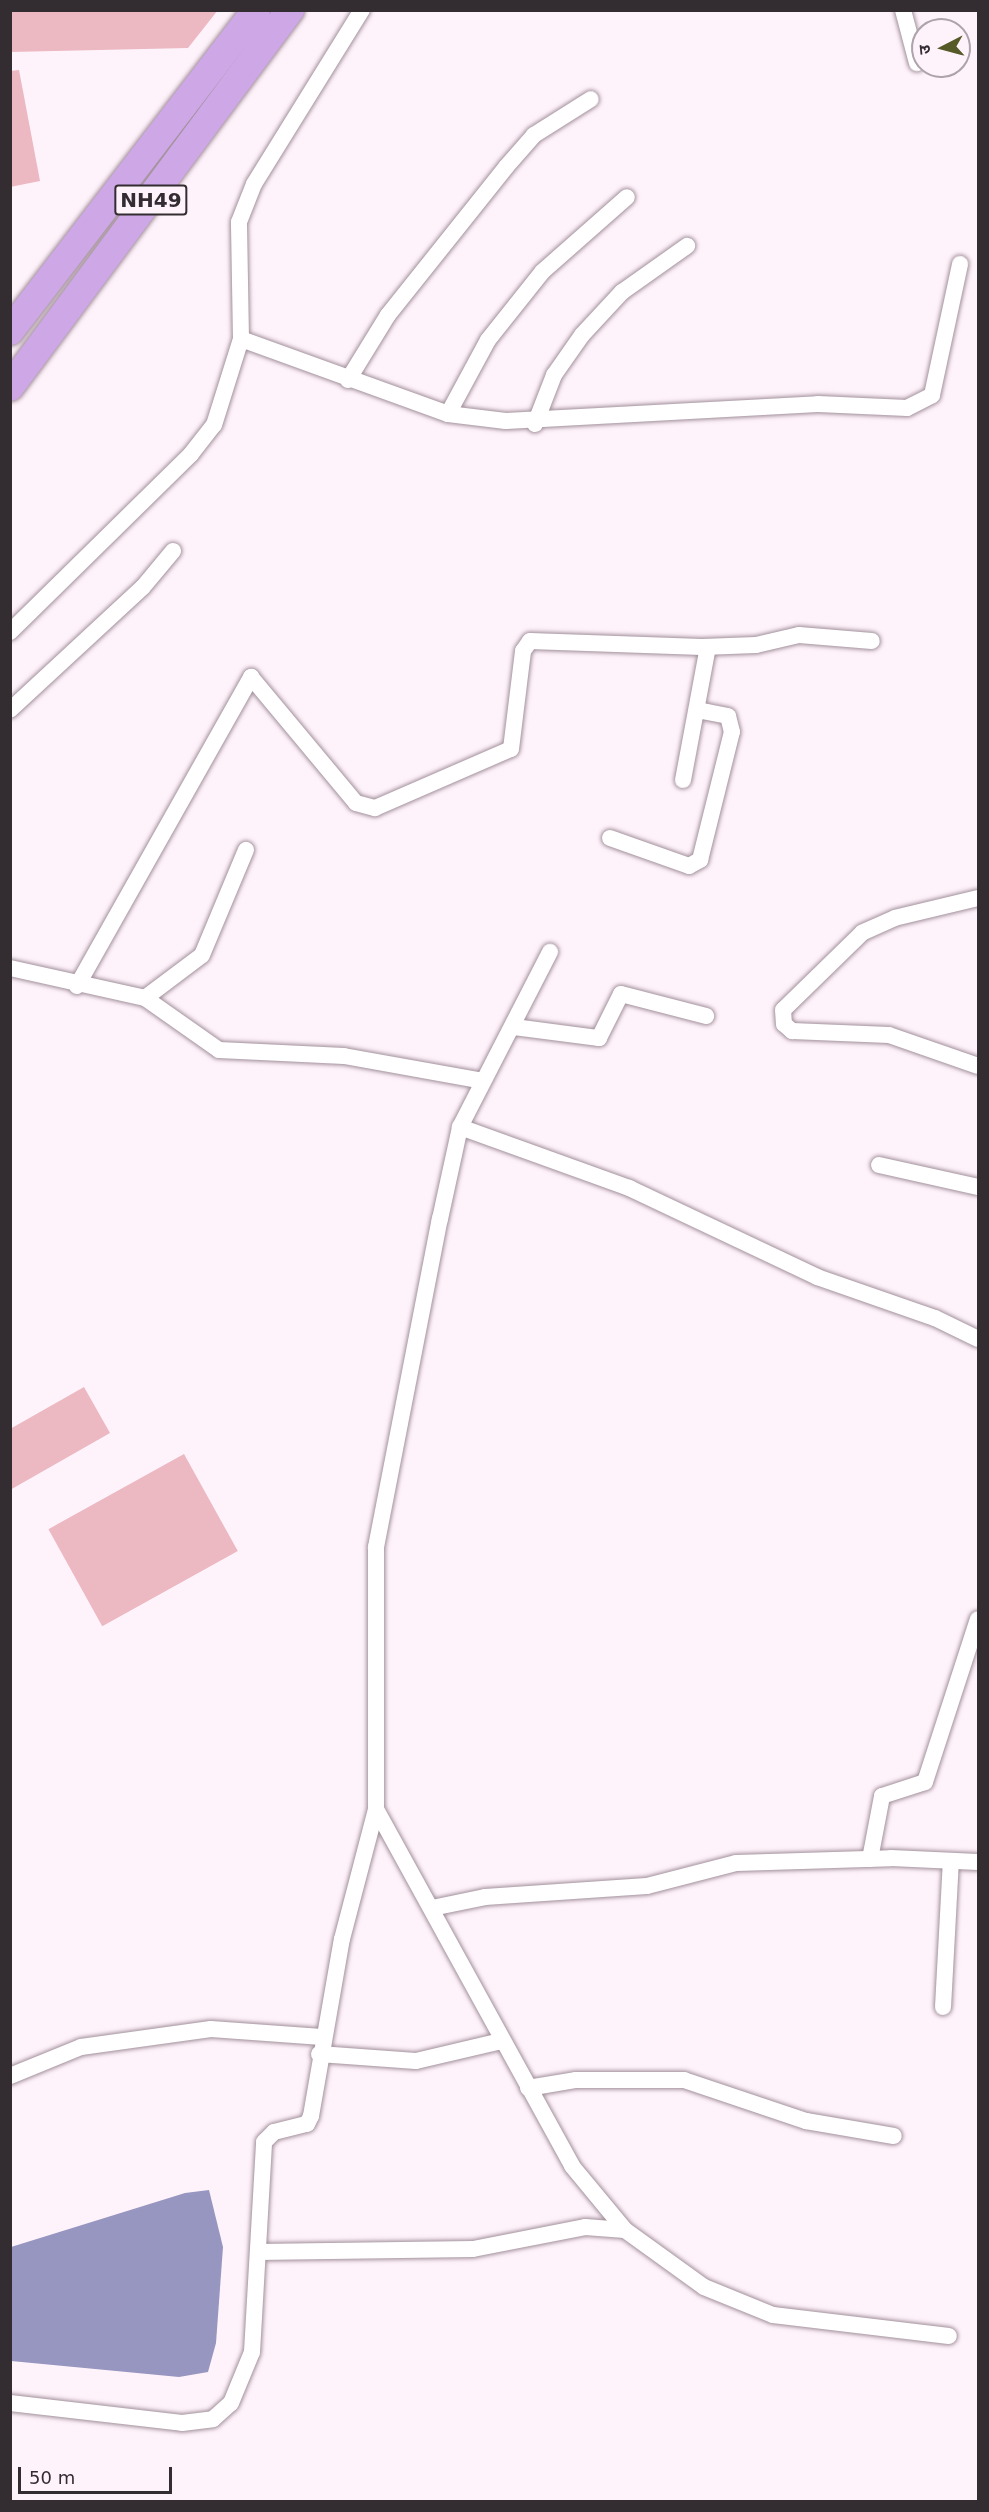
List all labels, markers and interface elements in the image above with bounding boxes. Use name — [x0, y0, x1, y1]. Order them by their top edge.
north arrow — [911, 18, 971, 78]
text: उ — [915, 44, 935, 55]
road number: NH49 — [114, 183, 188, 217]
scale bar — [21, 2455, 176, 2493]
text: 50 m — [29, 2467, 75, 2488]

